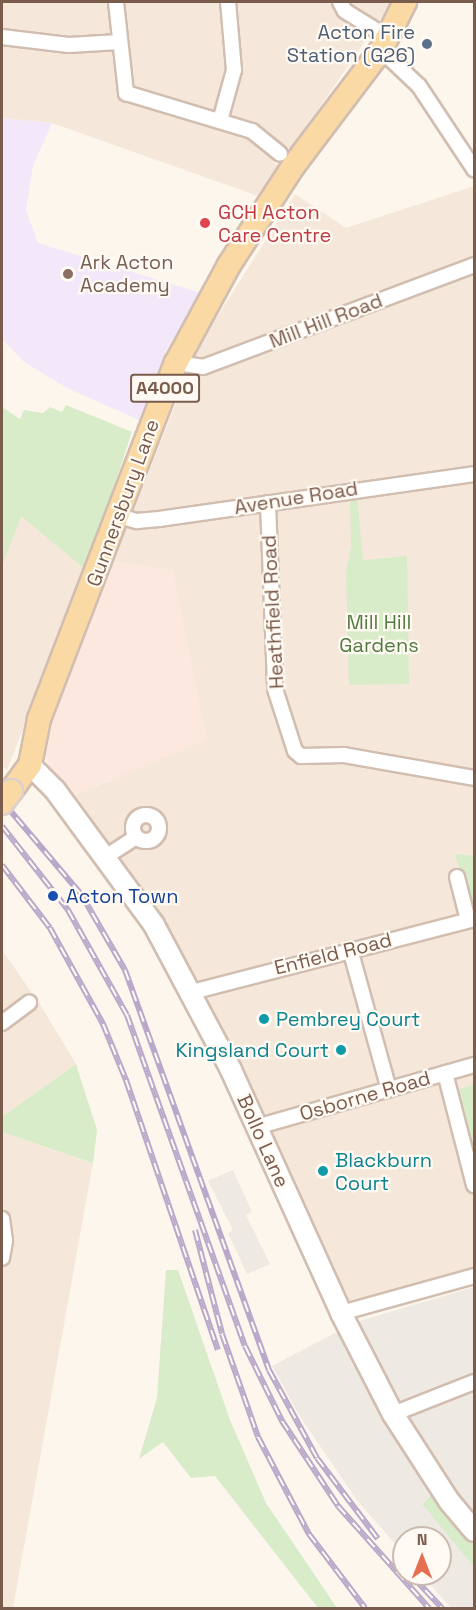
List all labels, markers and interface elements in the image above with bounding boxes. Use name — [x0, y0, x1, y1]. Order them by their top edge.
place label: Acton Fire Station (G26) — [287, 20, 415, 67]
marker: Acton Fire Station (G26) — [420, 37, 434, 51]
place label: GCH Acton Care Centre — [218, 200, 331, 247]
marker: GCH Acton Care Centre — [196, 214, 214, 232]
place label: Ark Acton Academy — [80, 250, 174, 297]
marker: Ark Acton Academy — [61, 267, 75, 281]
street label: Mill Hill Road — [266, 288, 386, 354]
road number: A4000 — [129, 373, 201, 403]
street label: Gunnersbury Lane — [82, 416, 164, 590]
street label: Avenue Road — [232, 476, 360, 520]
street label: Heathfield Road — [257, 534, 289, 690]
park label: Mill Hill Gardens — [339, 610, 419, 657]
place label: Acton Town — [66, 884, 179, 908]
marker: Acton Town — [44, 887, 62, 905]
street label: Enfield Road — [272, 928, 394, 980]
place label: Pembrey Court — [276, 1007, 420, 1031]
marker: Pembrey Court — [257, 1012, 271, 1026]
place label: Kingsland Court — [175, 1038, 329, 1062]
marker: Kingsland Court — [334, 1043, 348, 1057]
street label: Osborne Road — [297, 1066, 433, 1126]
street label: Bollo Lane — [232, 1091, 294, 1191]
place label: Blackburn Court — [335, 1148, 432, 1195]
marker: Blackburn Court — [316, 1164, 330, 1178]
north arrow — [392, 1526, 452, 1586]
text: N — [417, 1529, 427, 1550]

